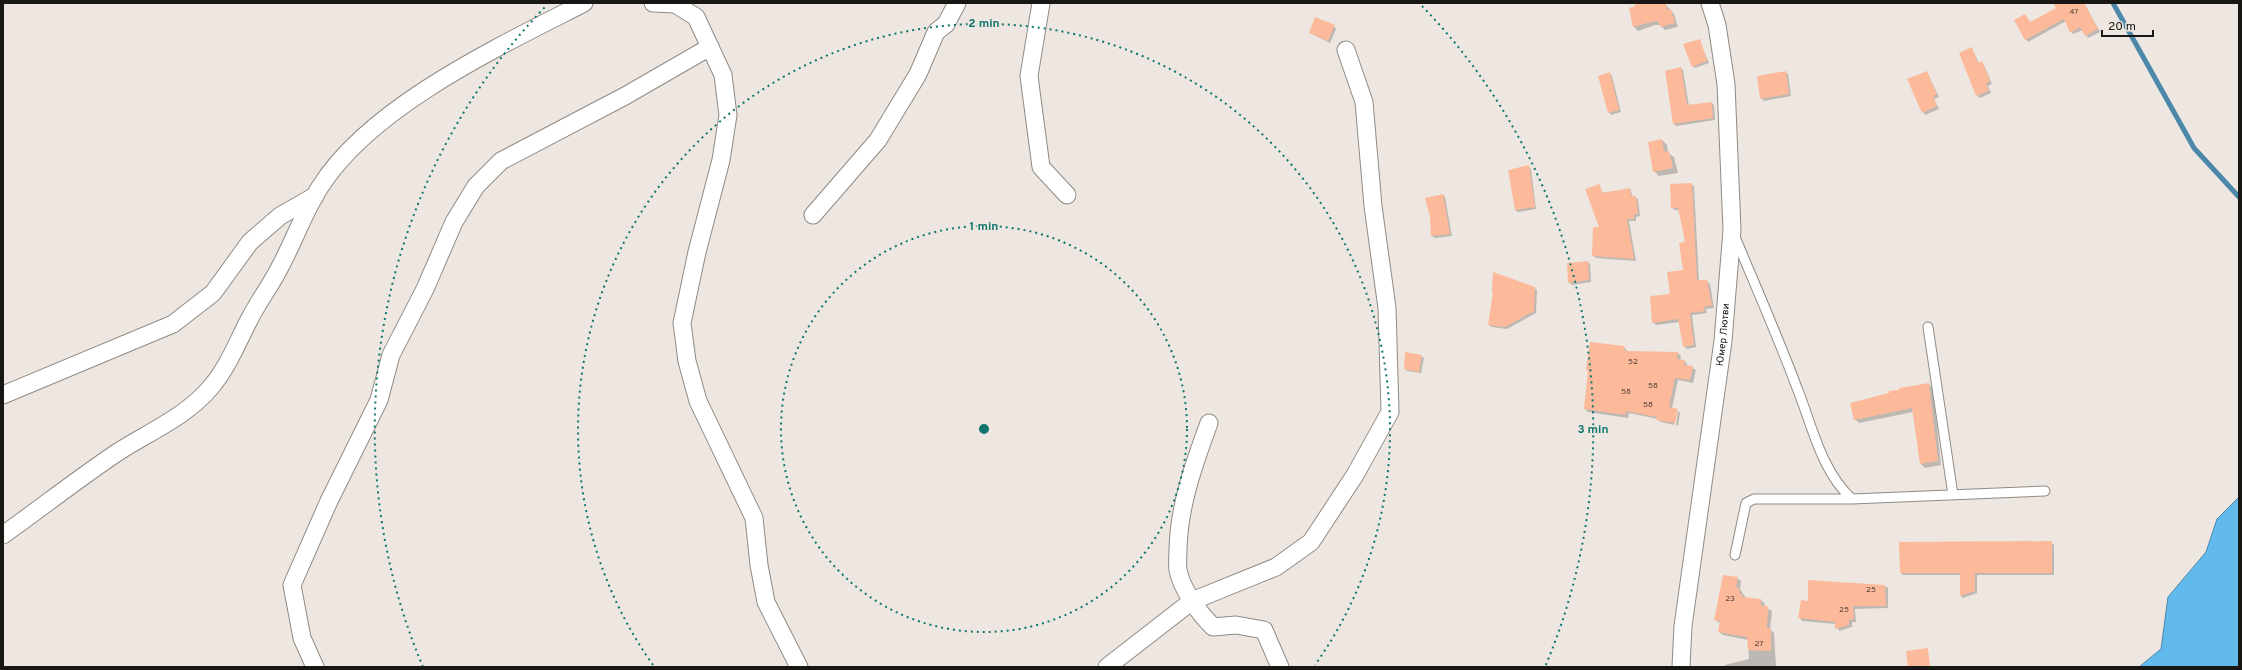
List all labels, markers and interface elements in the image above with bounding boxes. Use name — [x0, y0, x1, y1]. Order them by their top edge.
house number: 47 — [2069, 7, 2079, 17]
scale bar — [2102, 12, 2153, 38]
text: 2 min — [968, 16, 1000, 32]
text: 20 m — [2108, 19, 2136, 35]
text: 1 min — [970, 219, 998, 235]
street label: Юмер Лютви — [1713, 303, 1733, 367]
house number: 52 — [1628, 357, 1638, 367]
house number: 58 — [1648, 381, 1658, 391]
house number: 58 — [1621, 387, 1631, 397]
house number: 58 — [1643, 400, 1653, 410]
centre of rings — [977, 422, 991, 436]
text: 3 min — [1577, 422, 1609, 438]
house number: 25 — [1866, 585, 1876, 595]
house number: 23 — [1725, 594, 1735, 604]
house number: 25 — [1839, 605, 1849, 615]
house number: 27 — [1755, 639, 1764, 649]

